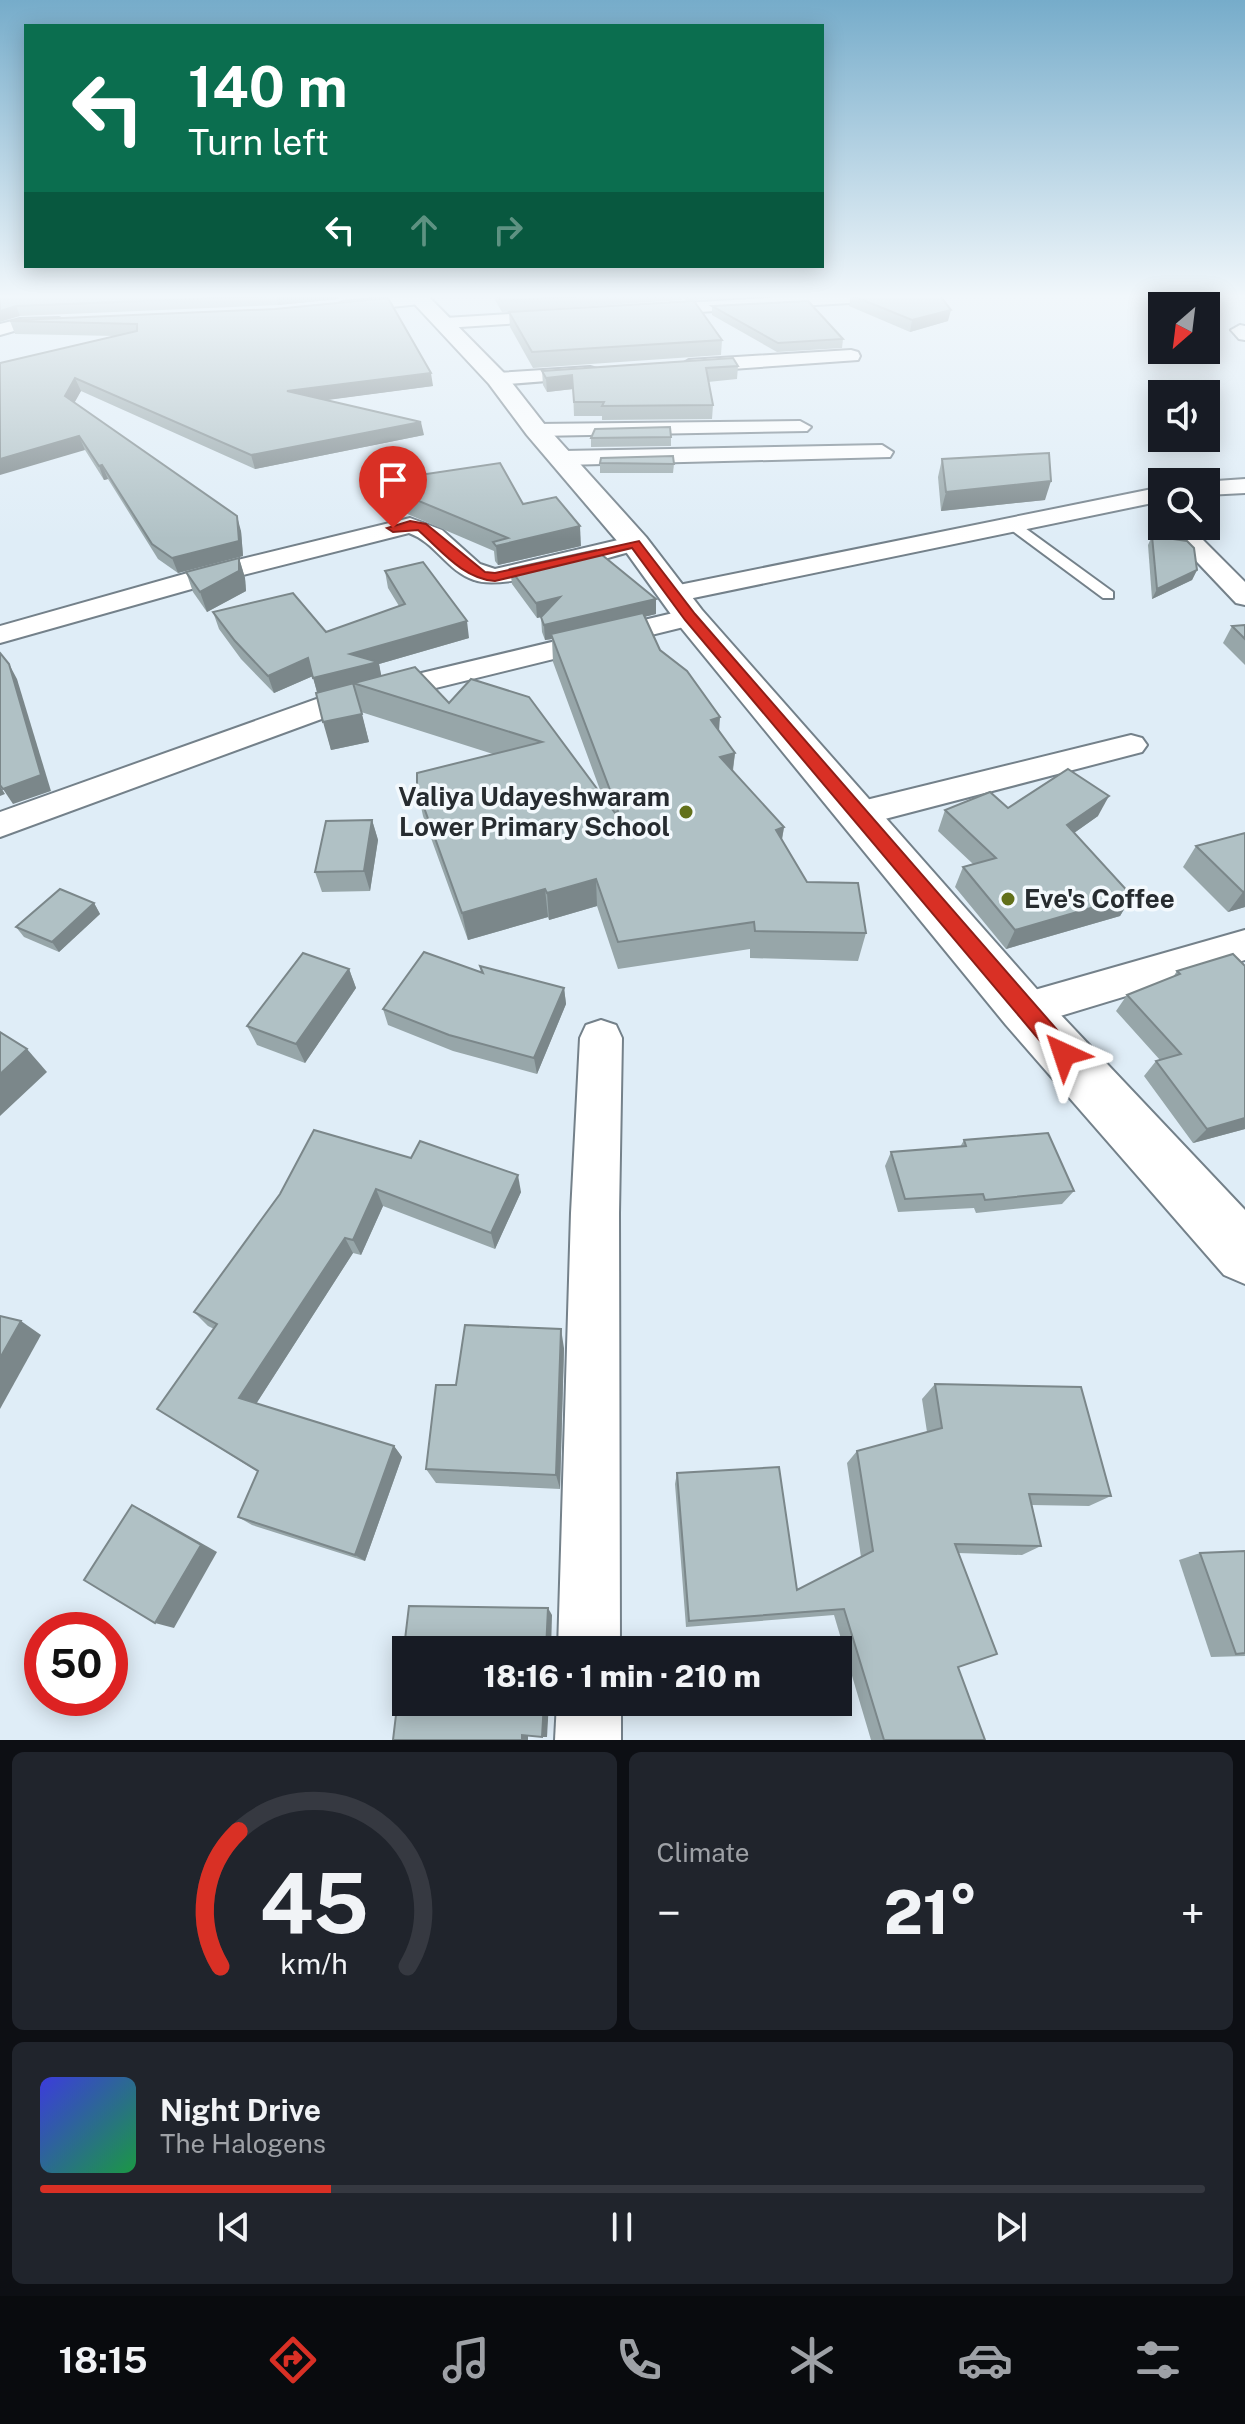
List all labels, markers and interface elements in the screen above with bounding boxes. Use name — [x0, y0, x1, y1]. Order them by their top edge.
text: 140 m — [188, 54, 348, 120]
icon: left — [56, 56, 160, 160]
text: Turn left — [188, 121, 329, 163]
icon: left — [318, 208, 362, 252]
icon: ahead — [402, 208, 446, 252]
icon: right — [486, 208, 530, 252]
north arrow — [1148, 292, 1220, 364]
map controls — [1148, 292, 1220, 540]
button: sound — [1148, 380, 1220, 452]
pin — [359, 446, 427, 528]
icon: arrive — [371, 458, 415, 502]
button: search — [1148, 468, 1220, 540]
place label: Valiya Udayeshwaram Lower Primary School — [398, 781, 670, 842]
marker: Valiya Udayeshwaram Lower Primary School — [677, 803, 695, 821]
place label: Eve's Coffee — [1024, 883, 1175, 914]
marker: Eve's Coffee — [999, 890, 1017, 908]
position arrow — [1022, 1012, 1106, 1096]
speed limit sign: 50 — [24, 1612, 128, 1716]
text: 18:16 · 1 min · 210 m — [483, 1658, 761, 1694]
text: Climate — [657, 1837, 750, 1868]
text: 45 — [259, 1854, 369, 1952]
text: 21° — [884, 1877, 978, 1948]
text: − — [657, 1887, 681, 1939]
text: + — [1181, 1887, 1205, 1939]
text: km/h — [281, 1947, 348, 1980]
text: Night Drive — [160, 2092, 321, 2128]
text: The Halogens — [160, 2128, 326, 2159]
icon: previous — [212, 2205, 256, 2249]
icon: pause — [600, 2205, 644, 2249]
icon: next — [989, 2205, 1033, 2249]
icon: directions — [265, 2332, 321, 2388]
icon: music — [438, 2332, 494, 2388]
icon: phone — [611, 2332, 667, 2388]
icon: climate — [784, 2332, 840, 2388]
icon: car — [957, 2332, 1013, 2388]
icon: filters — [1130, 2332, 1186, 2388]
text: 18:15 — [59, 2339, 148, 2381]

